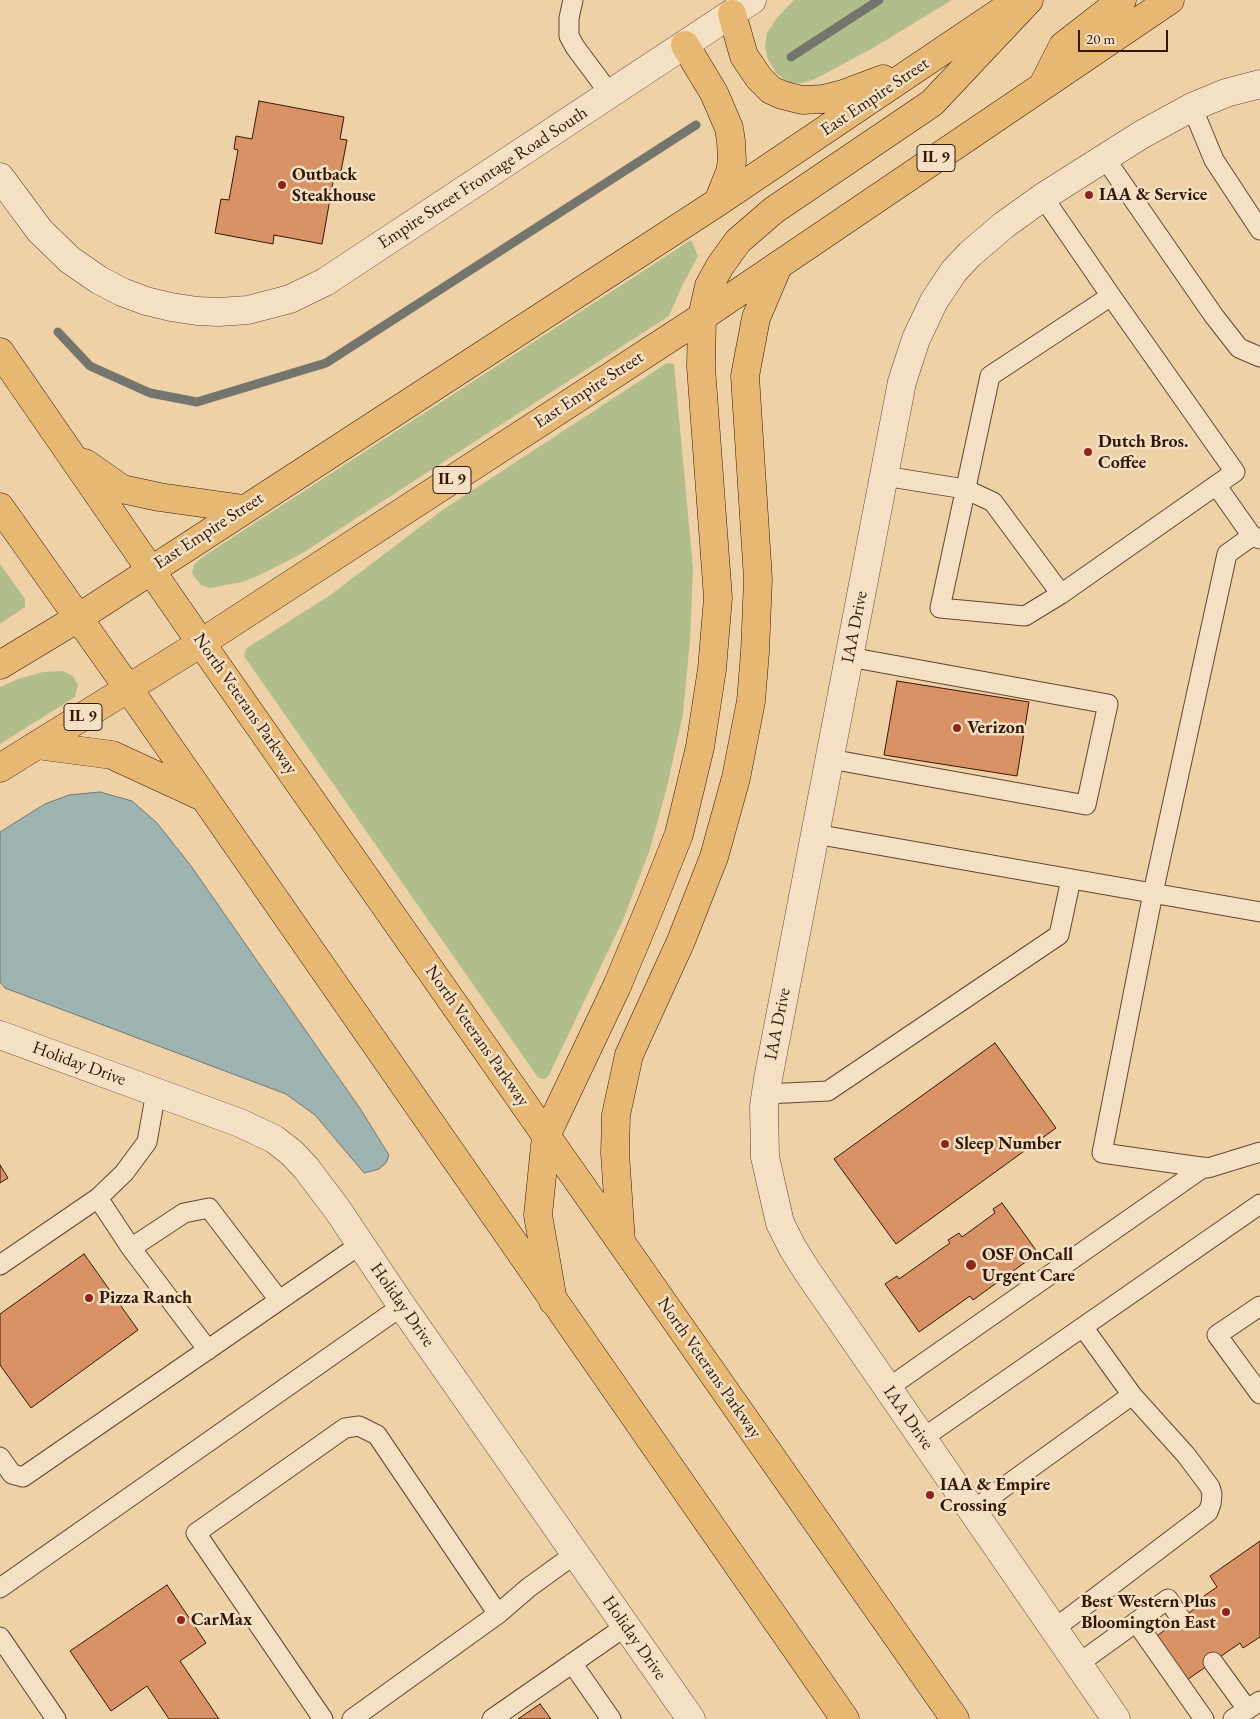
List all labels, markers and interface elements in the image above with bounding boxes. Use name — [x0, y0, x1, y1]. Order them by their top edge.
scale bar — [1080, 20, 1170, 52]
text: 20 m — [1086, 29, 1115, 48]
street label: East Empire Street — [817, 53, 933, 141]
street label: Empire Street Frontage Road South — [374, 102, 592, 254]
road number: IL 9 — [917, 144, 955, 172]
place label: Outback Steakhouse — [292, 164, 376, 206]
marker: Outback Steakhouse — [276, 179, 288, 191]
place label: IAA & Service — [1099, 184, 1207, 206]
marker: IAA & Service — [1083, 189, 1095, 201]
street label: East Empire Street — [530, 347, 648, 433]
place label: Dutch Bros. Coffee — [1098, 431, 1189, 474]
marker: Dutch Bros. Coffee — [1082, 446, 1094, 458]
road number: IL 9 — [433, 466, 471, 494]
street label: East Empire Street — [150, 488, 268, 574]
street label: IAA Drive — [837, 589, 873, 665]
street label: North Veterans Parkway — [188, 629, 302, 779]
road number: IL 9 — [64, 704, 102, 730]
place label: Verizon — [967, 717, 1025, 739]
marker: Verizon — [951, 722, 963, 734]
street label: North Veterans Parkway — [420, 961, 534, 1111]
street label: IAA Drive — [760, 986, 796, 1062]
street label: Holiday Drive — [29, 1037, 129, 1091]
place label: Sleep Number — [955, 1133, 1061, 1155]
marker: Sleep Number — [939, 1138, 951, 1150]
place label: OSF OnCall Urgent Care — [982, 1244, 1075, 1286]
marker: OSF OnCall Urgent Care — [964, 1258, 978, 1272]
street label: Holiday Drive — [365, 1259, 439, 1351]
place label: Pizza Ranch — [99, 1287, 192, 1309]
marker: Pizza Ranch — [83, 1292, 95, 1304]
street label: North Veterans Parkway — [652, 1293, 766, 1443]
street label: IAA Drive — [878, 1382, 938, 1454]
place label: IAA & Empire Crossing — [940, 1474, 1050, 1516]
marker: IAA & Empire Crossing — [924, 1489, 936, 1501]
place label: Best Western Plus Bloomington East — [1081, 1591, 1216, 1634]
street label: Holiday Drive — [597, 1592, 671, 1684]
marker: Best Western Plus Bloomington East — [1220, 1606, 1232, 1618]
place label: CarMax — [191, 1609, 252, 1631]
marker: CarMax — [175, 1614, 187, 1626]

